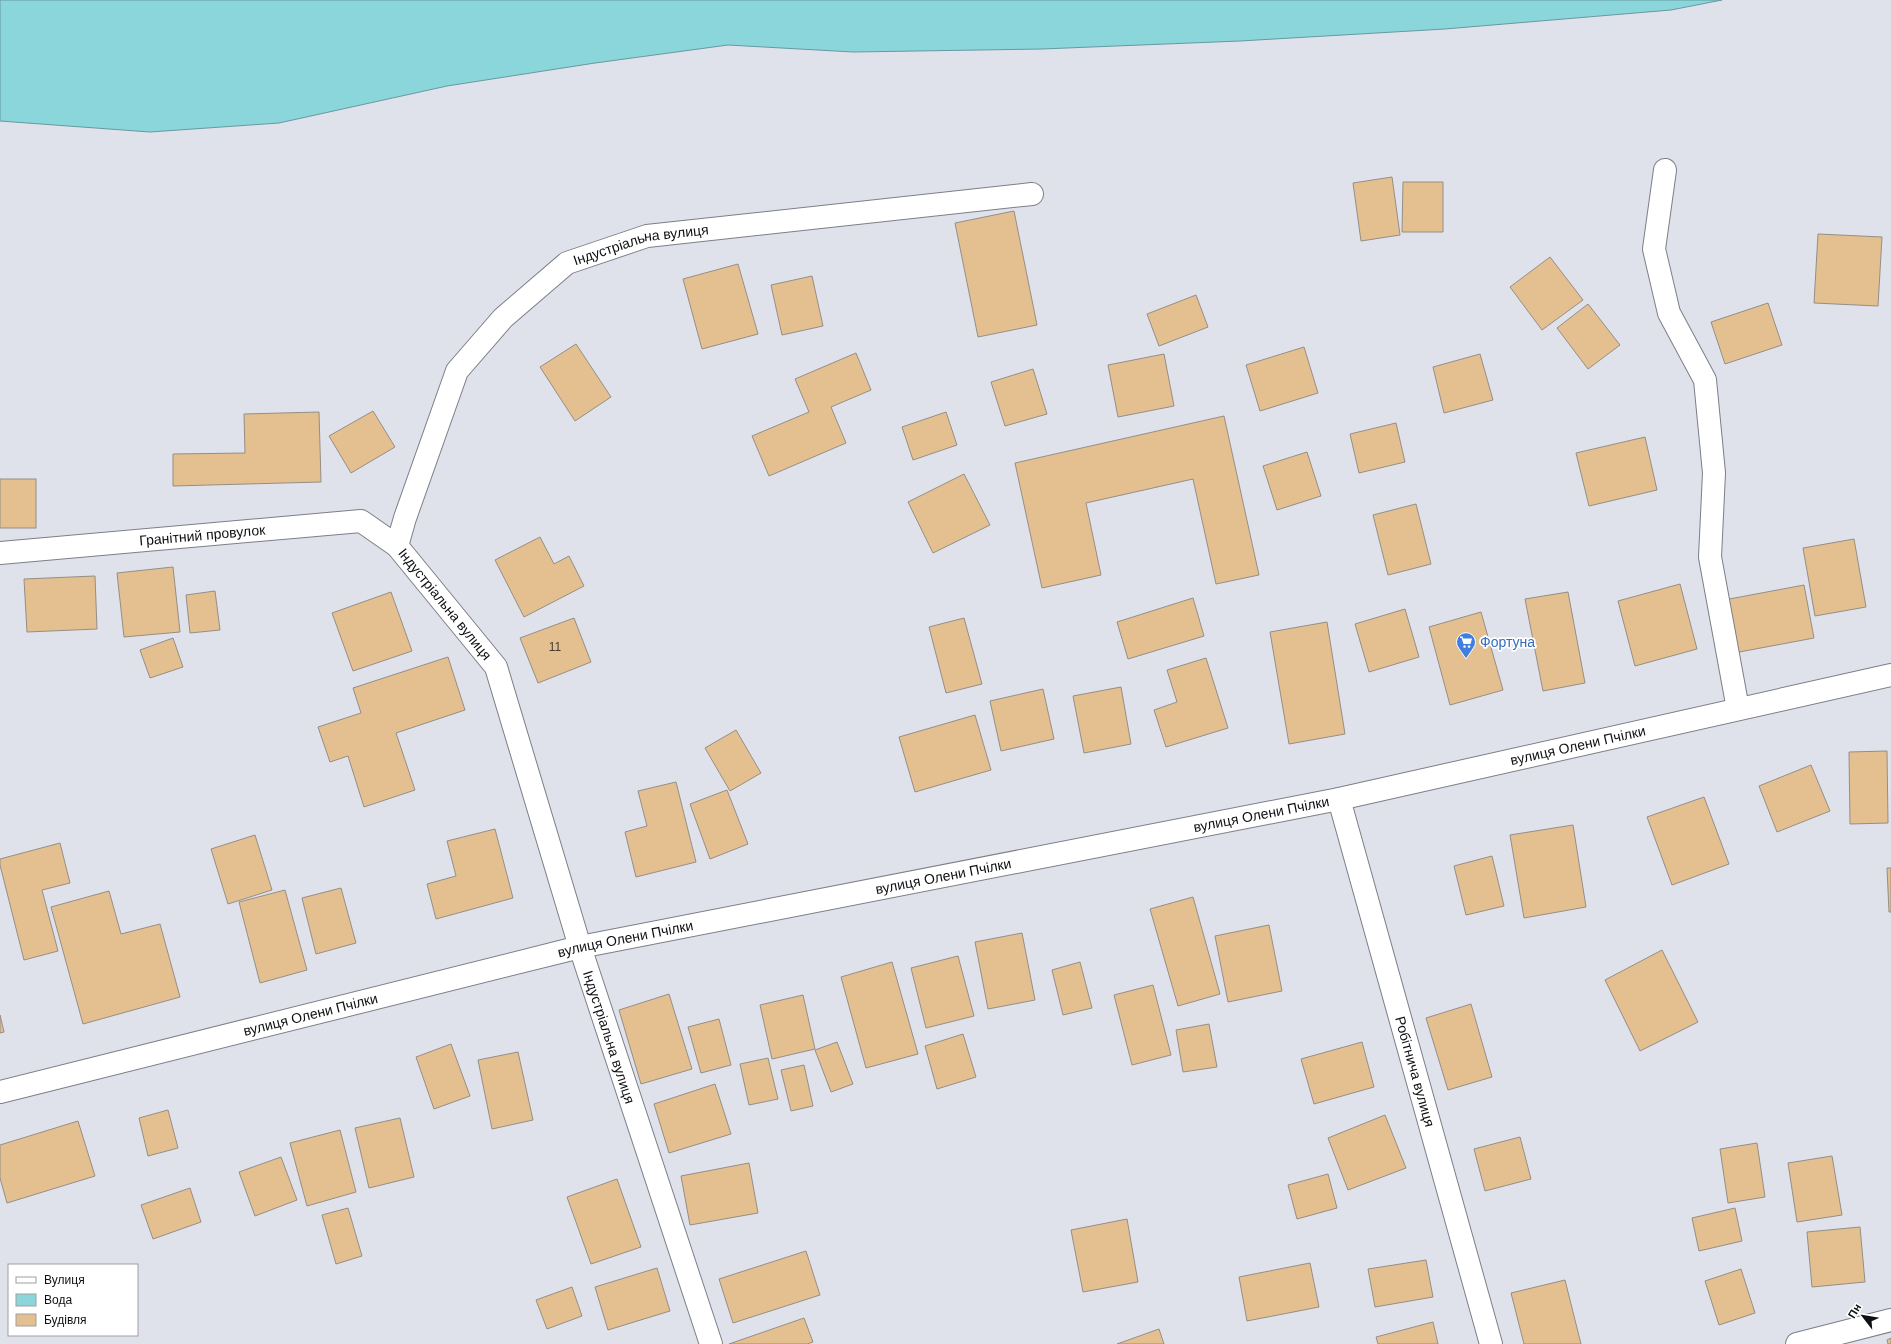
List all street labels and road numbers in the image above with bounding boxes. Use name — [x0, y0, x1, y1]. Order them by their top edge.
street label: Індустріальна вулиця — [571, 221, 709, 268]
street label: Гранітний провулок — [139, 521, 267, 549]
street label: Індустріальна вулиця — [395, 545, 495, 663]
street label: вулиця Олени Пчілки — [1509, 722, 1647, 768]
street label: вулиця Олени Пчілки — [1192, 793, 1331, 835]
street label: вулиця Олени Пчілки — [874, 855, 1013, 897]
street label: вулиця Олени Пчілки — [556, 917, 695, 960]
street label: Індустріальна вулиця — [580, 968, 638, 1106]
street label: вулиця Олени Пчілки — [242, 990, 379, 1039]
street label: Робітнича вулиця — [1392, 1014, 1438, 1129]

